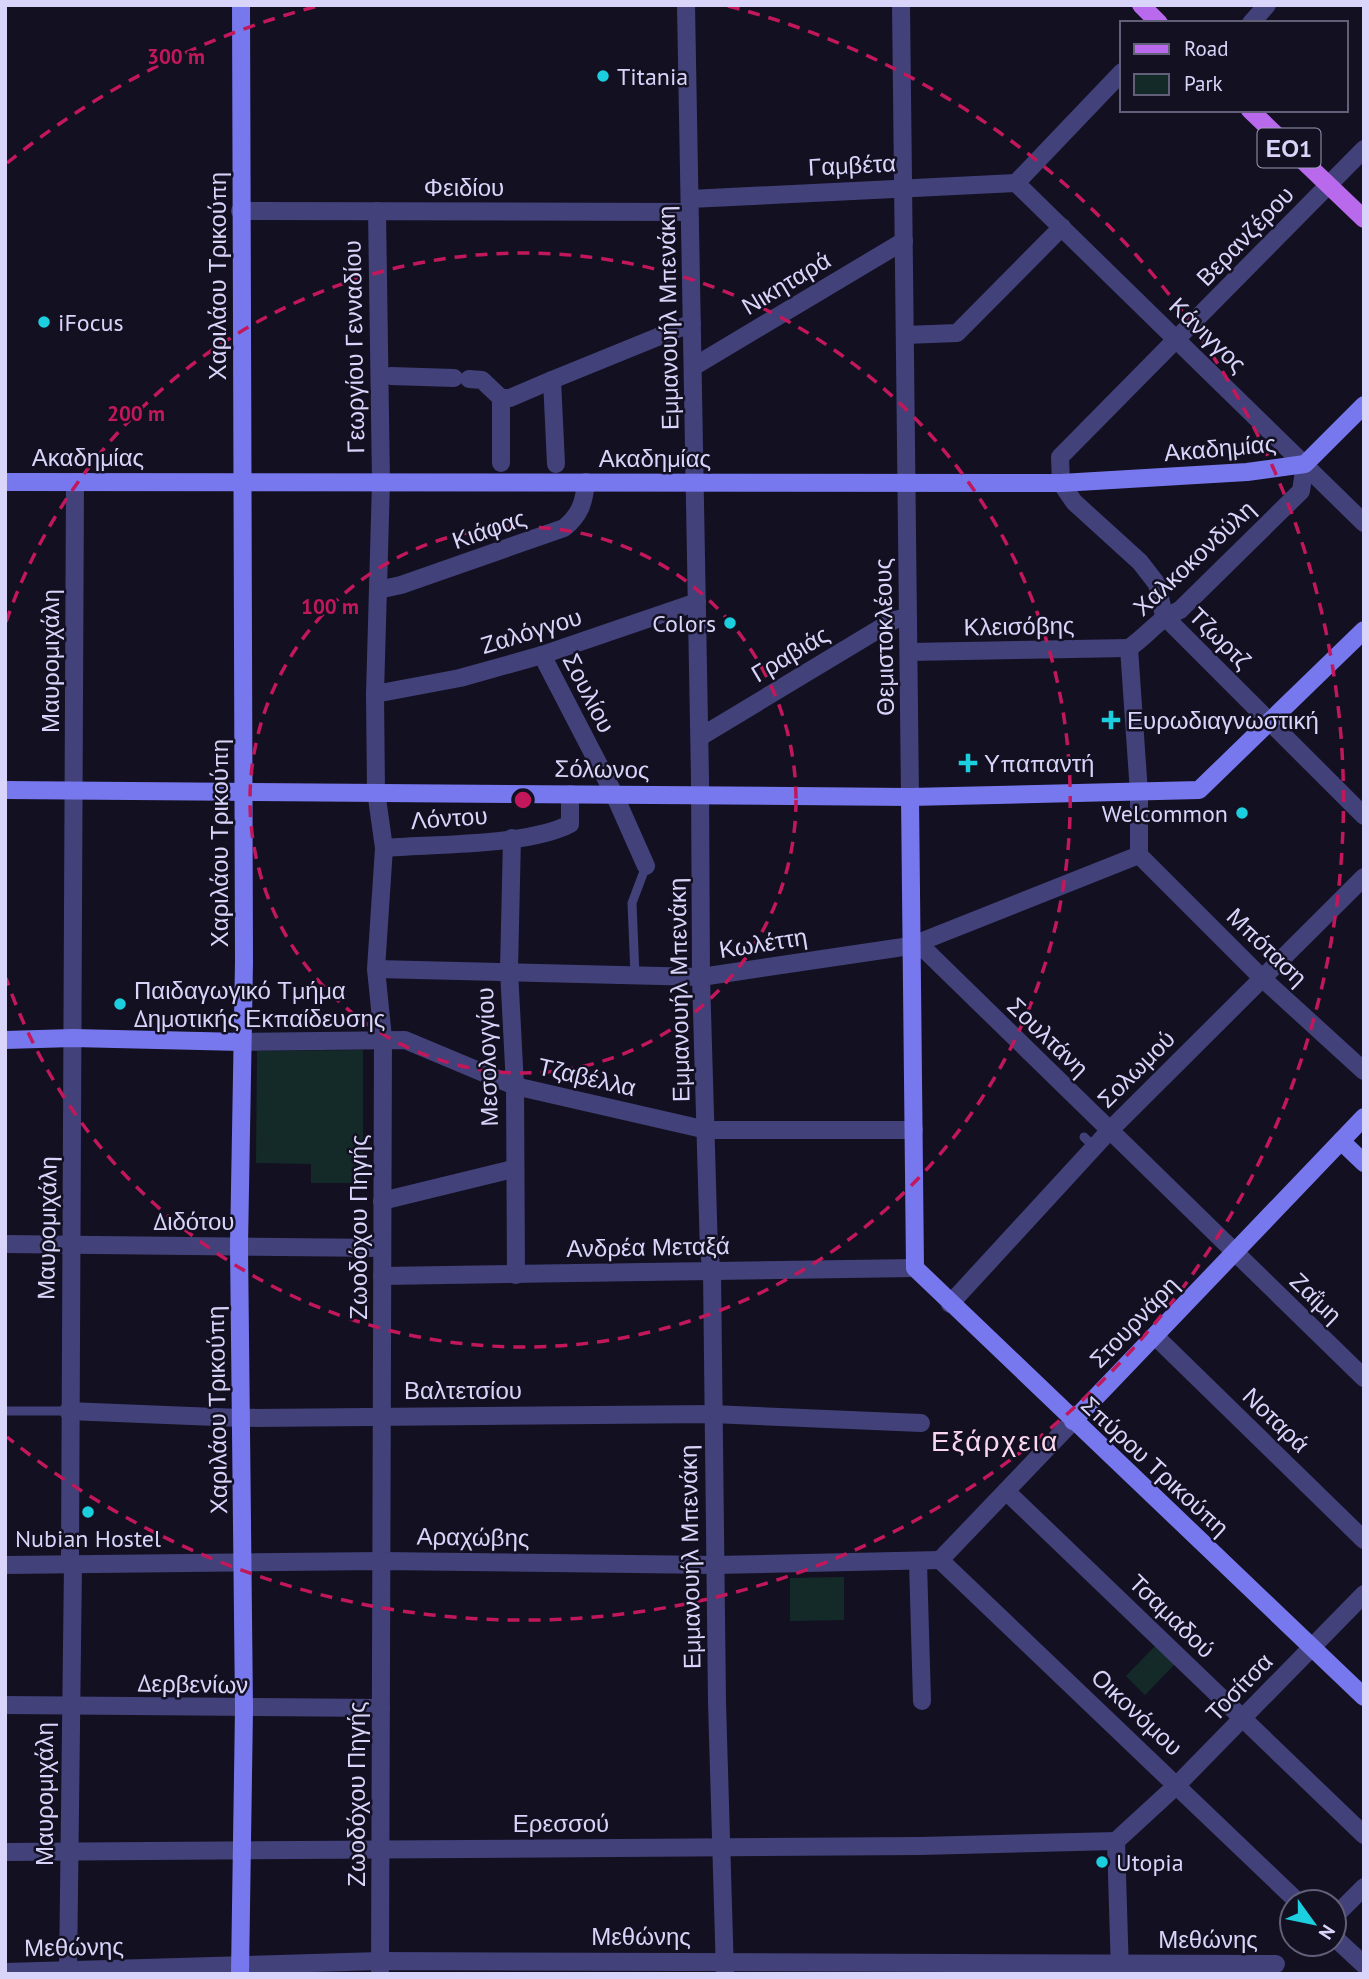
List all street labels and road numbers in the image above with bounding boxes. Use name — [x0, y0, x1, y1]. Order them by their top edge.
road number: ΕΟ1 — [1258, 128, 1320, 168]
street label: Γαμβέτα — [807, 147, 897, 183]
street label: Χαριλάου Τρικούπη — [202, 172, 233, 380]
street label: Φειδίου — [424, 172, 504, 203]
street label: Βερανζέρου — [1190, 179, 1300, 293]
street label: Εμμανουήλ Μπενάκη — [651, 206, 685, 430]
street label: Γεωργίου Γενναδίου — [337, 240, 371, 454]
street label: Νικηταρά — [736, 244, 836, 322]
street label: Κάνιγγος — [1163, 291, 1253, 379]
street label: Ακαδημίας — [1163, 428, 1277, 468]
street label: Ακαδημίας — [32, 442, 144, 473]
street label: Ακαδημίας — [599, 443, 711, 474]
street label: Χαλκοκονδύλη — [1126, 494, 1262, 622]
street label: Κιάφας — [448, 502, 530, 556]
street label: Θεμιστοκλέους — [867, 558, 901, 716]
street label: Μαυρομιχάλη — [35, 589, 66, 733]
street label: Τζωρτζ — [1182, 600, 1258, 676]
street label: Ζαλόγγου — [477, 601, 585, 661]
street label: Κλεισόβης — [963, 610, 1075, 642]
street label: Γραβιάς — [745, 619, 835, 689]
street label: Σουλίου — [556, 648, 622, 738]
street label: Χαριλάου Τρικούπη — [204, 739, 235, 947]
street label: Σόλωνος — [554, 753, 650, 785]
street label: Λόντου — [410, 800, 488, 836]
street label: Εμμανουήλ Μπενάκη — [662, 878, 696, 1102]
street label: Μπόταση — [1220, 901, 1314, 993]
street label: Κωλέττη — [717, 921, 809, 965]
street label: Μεσολογγίου — [469, 987, 505, 1127]
street label: Σουλτάνη — [1001, 991, 1095, 1083]
street label: Σολωμού — [1090, 1023, 1182, 1115]
street label: Τζαβέλλα — [535, 1051, 639, 1103]
street label: Ζωοδόχου Πηγής — [343, 1134, 374, 1320]
street label: Μαυρομιχάλη — [30, 1156, 64, 1300]
street label: Διδότου — [154, 1206, 234, 1237]
street label: Ανδρέα Μεταξά — [566, 1230, 730, 1264]
street label: Ζαΐμη — [1283, 1266, 1349, 1330]
street label: Στουρνάρη — [1083, 1270, 1185, 1374]
street label: Χαριλάου Τρικούπη — [200, 1306, 234, 1514]
street label: Βαλτετσίου — [404, 1375, 522, 1406]
street label: Νοταρά — [1236, 1381, 1316, 1459]
street label: Σπύρου Τρικούπη — [1074, 1389, 1236, 1543]
street label: Εμμανουήλ Μπενάκη — [673, 1445, 707, 1669]
street label: Αραχώβης — [416, 1521, 530, 1553]
street label: Τσαμαδού — [1123, 1567, 1221, 1665]
street label: Τοσίτσα — [1199, 1646, 1279, 1728]
street label: Οικονόμου — [1085, 1662, 1189, 1762]
street label: Δερβενίων — [137, 1668, 249, 1700]
street label: Ζωοδόχου Πηγής — [341, 1701, 372, 1887]
street label: Μαυρομιχάλη — [29, 1722, 60, 1866]
street label: Ερεσσού — [513, 1808, 609, 1839]
street label: Μεθώνης — [591, 1921, 691, 1952]
street label: Μεθώνης — [1158, 1924, 1258, 1955]
street label: Μεθώνης — [24, 1931, 124, 1963]

